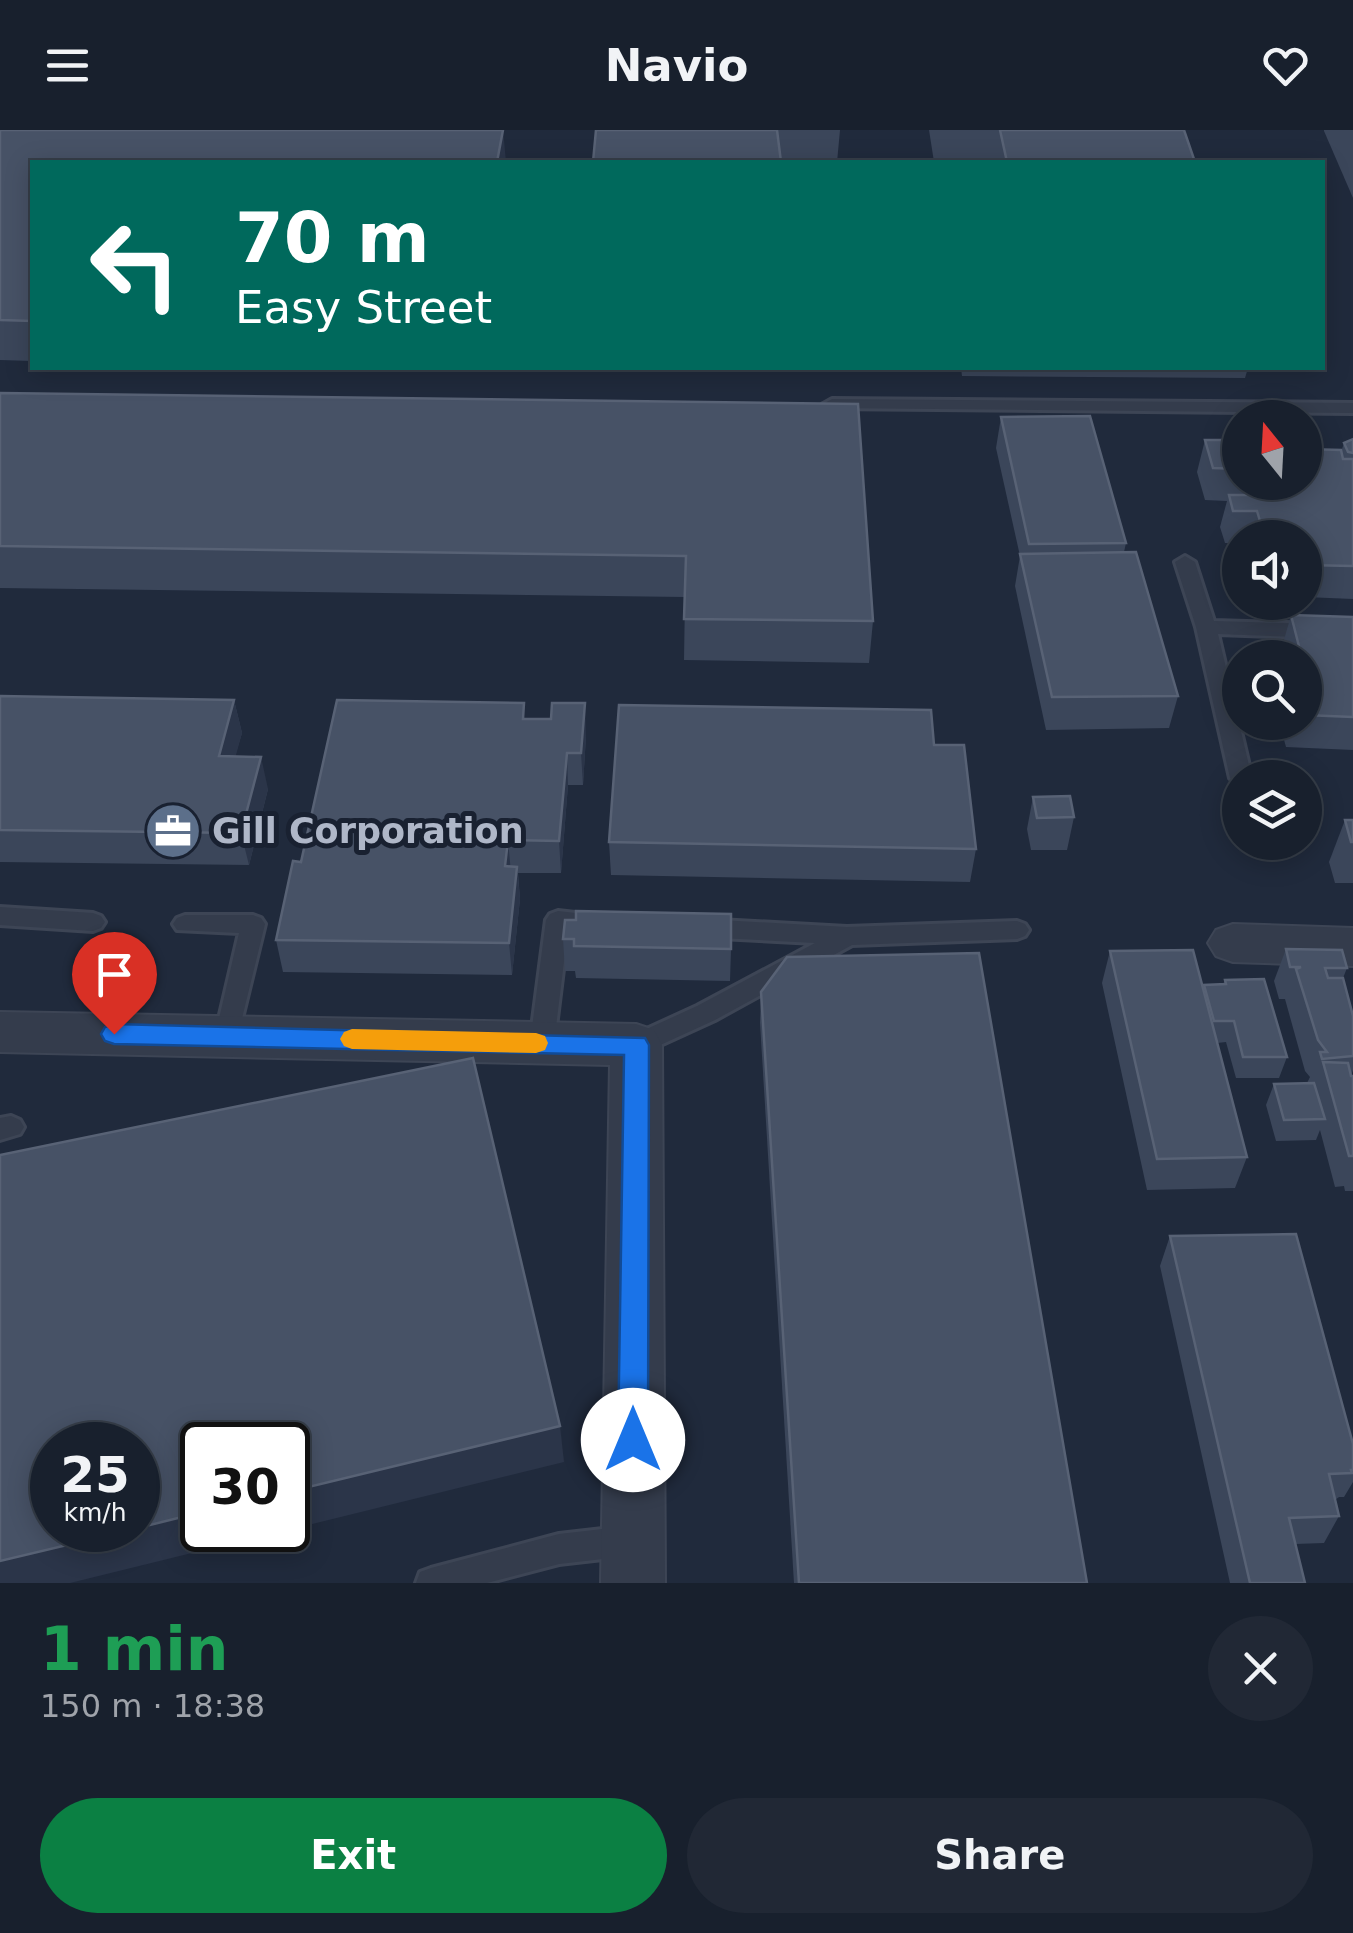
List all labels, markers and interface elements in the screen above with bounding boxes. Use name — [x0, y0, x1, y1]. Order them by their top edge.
icon: menu — [40, 38, 95, 93]
icon: heart — [1258, 38, 1313, 93]
text: Navio — [605, 39, 748, 92]
text: 70 m — [235, 197, 430, 279]
icon: left — [70, 200, 200, 330]
text: Easy Street — [235, 281, 492, 334]
north arrow — [1222, 400, 1322, 500]
map controls — [1222, 400, 1322, 860]
button: sound — [1222, 520, 1322, 620]
button: search — [1222, 640, 1322, 740]
button: layers — [1222, 760, 1322, 860]
office icon: Gill Corporation — [143, 801, 203, 861]
place label: Gill Corporation — [212, 811, 524, 851]
pin — [72, 932, 157, 1035]
icon: arrive — [87, 947, 142, 1002]
position arrow — [581, 1388, 685, 1492]
speed limit sign: 30 — [180, 1422, 310, 1552]
text: 25 — [60, 1446, 130, 1504]
text: km/h — [63, 1498, 127, 1527]
text: 1 min — [40, 1614, 228, 1684]
button: close — [1208, 1616, 1313, 1721]
text: 150 m · 18:38 — [40, 1687, 265, 1725]
button: Exit — [40, 1798, 667, 1913]
button: Share — [687, 1798, 1313, 1913]

